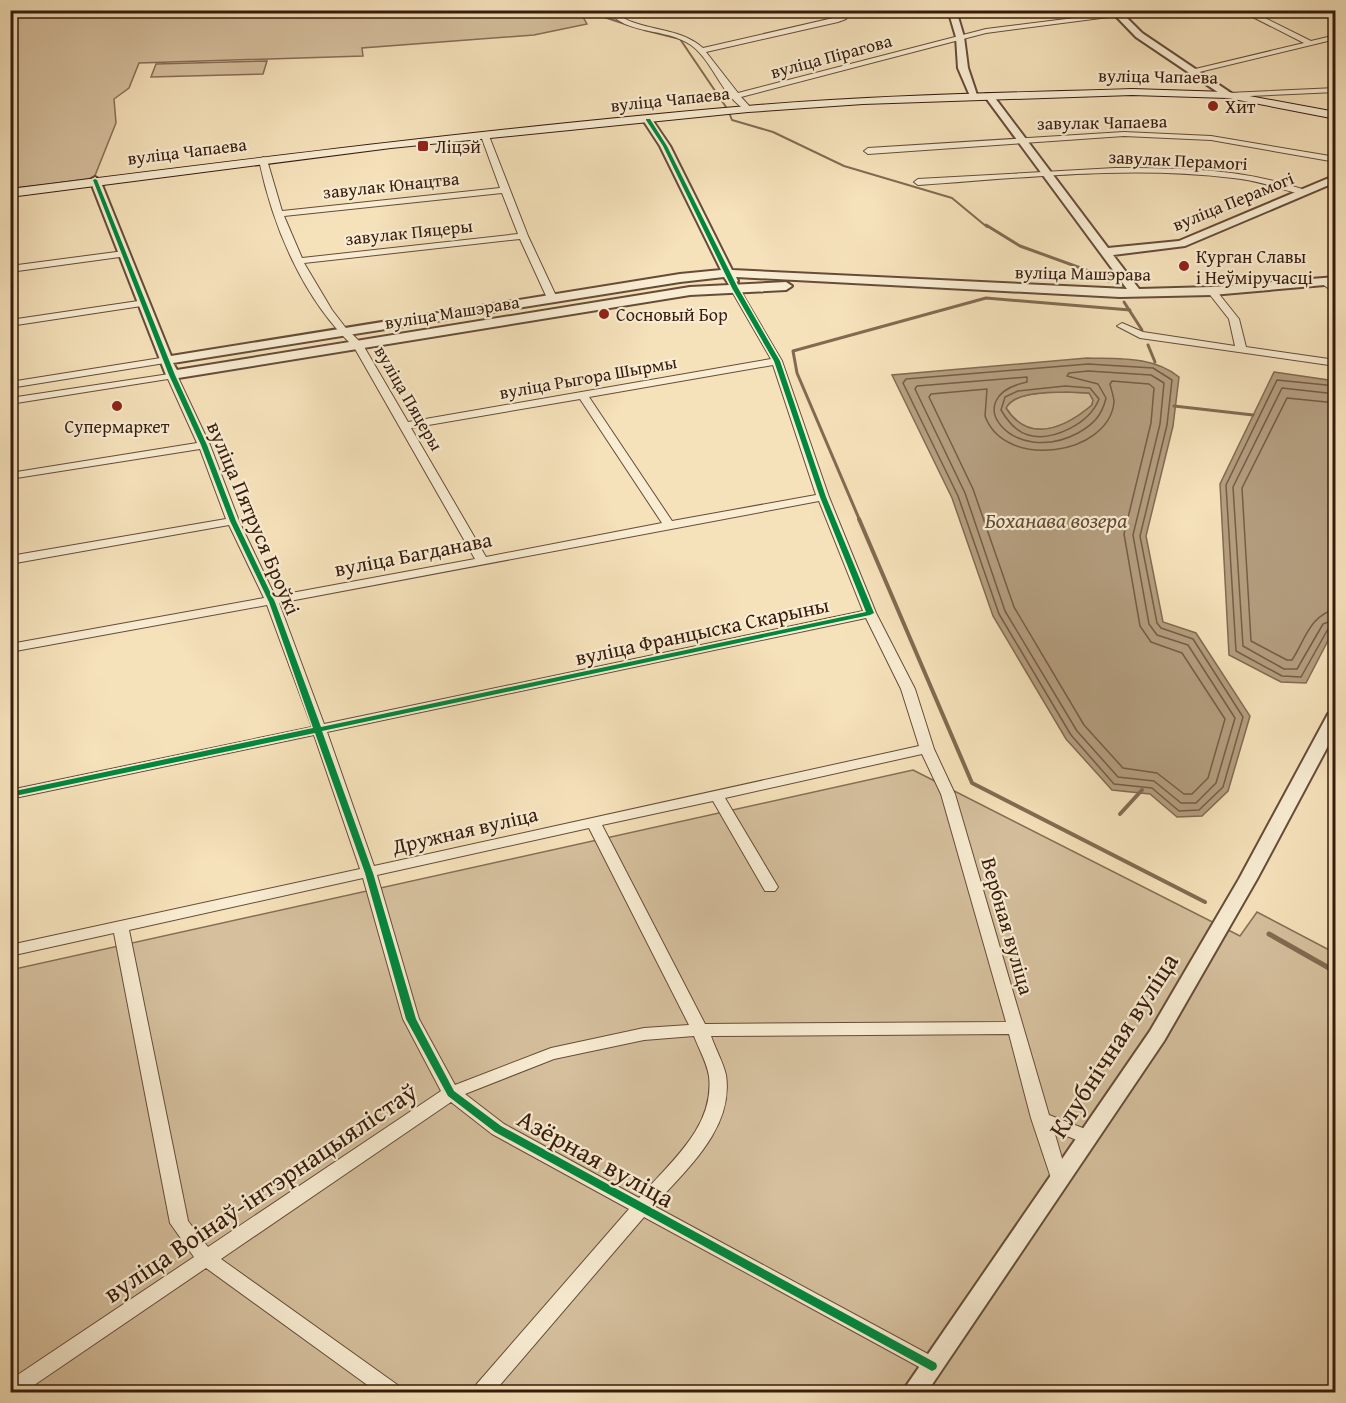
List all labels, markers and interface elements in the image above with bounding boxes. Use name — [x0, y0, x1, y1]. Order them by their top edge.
street label: вуліца Пірагова — [767, 27, 895, 85]
street label: вуліца Чапаева — [1098, 61, 1219, 91]
street label: вуліца Чапаева — [609, 79, 731, 119]
place label: Хит — [1225, 93, 1256, 120]
marker: Хит — [1206, 99, 1220, 113]
street label: завулак Чапаева — [1037, 107, 1168, 137]
street label: вуліца Чапаева — [126, 130, 249, 172]
place label: Ліцэй — [435, 133, 481, 160]
marker: Ліцэй — [416, 139, 430, 153]
street label: завулак Перамогі — [1108, 143, 1248, 177]
street label: завулак Юнацтва — [322, 164, 461, 206]
street label: вуліца Перамогі — [1168, 164, 1298, 238]
street label: завулак Пяцеры — [344, 212, 474, 252]
place label: Курган Славы і Неўміручасці — [1196, 243, 1313, 291]
street label: вуліца Машэрава — [1015, 258, 1152, 288]
marker: Курган Славы і Неўміручасці — [1177, 259, 1191, 273]
street label: вуліца Машэрава — [383, 288, 522, 336]
place label: Сосновый Бор — [616, 301, 728, 328]
marker: Сосновый Бор — [597, 307, 611, 321]
street label: вуліца Пяцеры — [368, 340, 450, 456]
street label: вуліца Рыгора Шырмы — [497, 348, 679, 406]
marker: Супермаркет — [110, 399, 124, 413]
place label: Супермаркет — [65, 413, 170, 440]
street label: вуліца Пятруся Броўкі — [199, 416, 309, 620]
water label: Боханава возера — [985, 504, 1127, 536]
street label: вуліца Багданава — [332, 524, 494, 584]
street label: вуліца Францыска Скарыны — [572, 589, 832, 673]
street label: Дружная вуліца — [388, 798, 541, 862]
street label: Вербная вуліца — [974, 854, 1042, 998]
street label: Клубнічная вуліца — [1038, 944, 1188, 1145]
street label: вуліца Воінаў-інтэрнацыялістаў — [95, 1072, 425, 1312]
street label: Азёрная вуліца — [510, 1099, 682, 1218]

